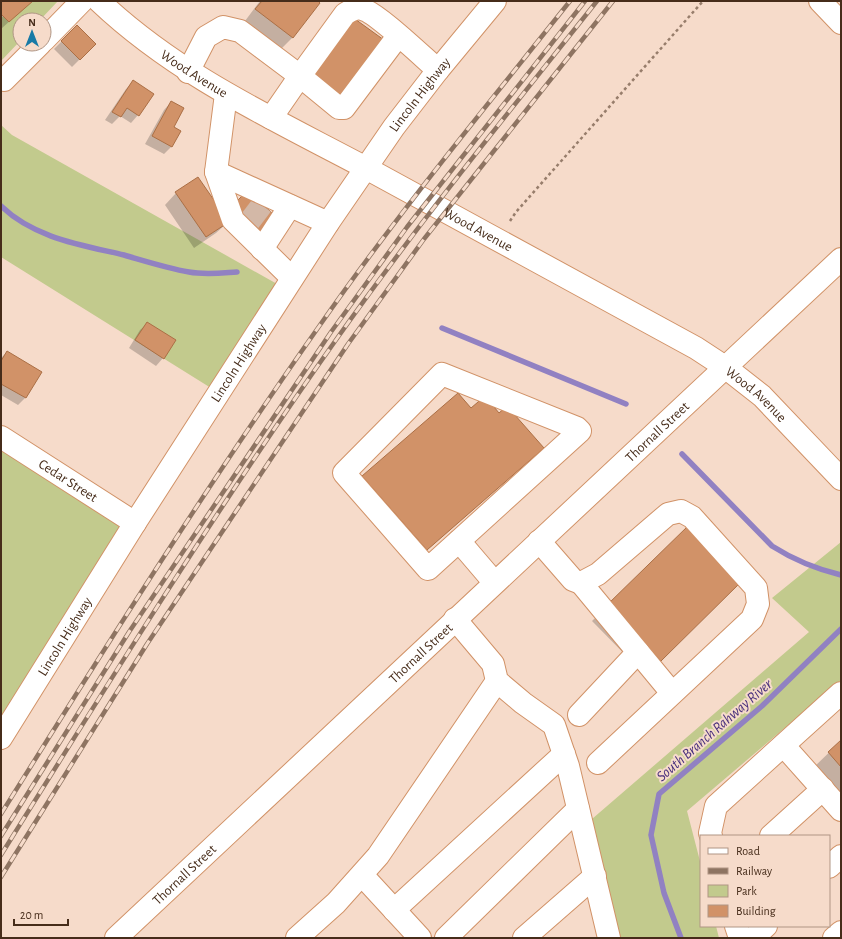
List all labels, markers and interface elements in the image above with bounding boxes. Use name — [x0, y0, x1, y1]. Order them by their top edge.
north arrow — [12, 12, 52, 52]
text: N — [28, 17, 36, 28]
street label: Wood Avenue — [158, 48, 230, 101]
street label: Lincoln Highway — [387, 55, 453, 134]
street label: Wood Avenue — [441, 206, 515, 255]
street label: Lincoln Highway — [209, 322, 269, 405]
street label: Wood Avenue — [723, 364, 789, 425]
street label: Thornall Street — [623, 399, 692, 465]
street label: Cedar Street — [36, 457, 100, 505]
street label: Lincoln Highway — [36, 595, 95, 679]
street label: Thornall Street — [387, 620, 456, 687]
water label: South Branch Rahway River — [654, 676, 776, 784]
legend — [700, 835, 830, 927]
street label: Thornall Street — [150, 842, 219, 908]
text: Road — [736, 845, 760, 857]
text: Railway — [736, 865, 772, 878]
text: Park — [736, 885, 757, 897]
scale bar — [14, 901, 68, 927]
text: Building — [736, 905, 776, 917]
text: 20 m — [20, 909, 43, 921]

